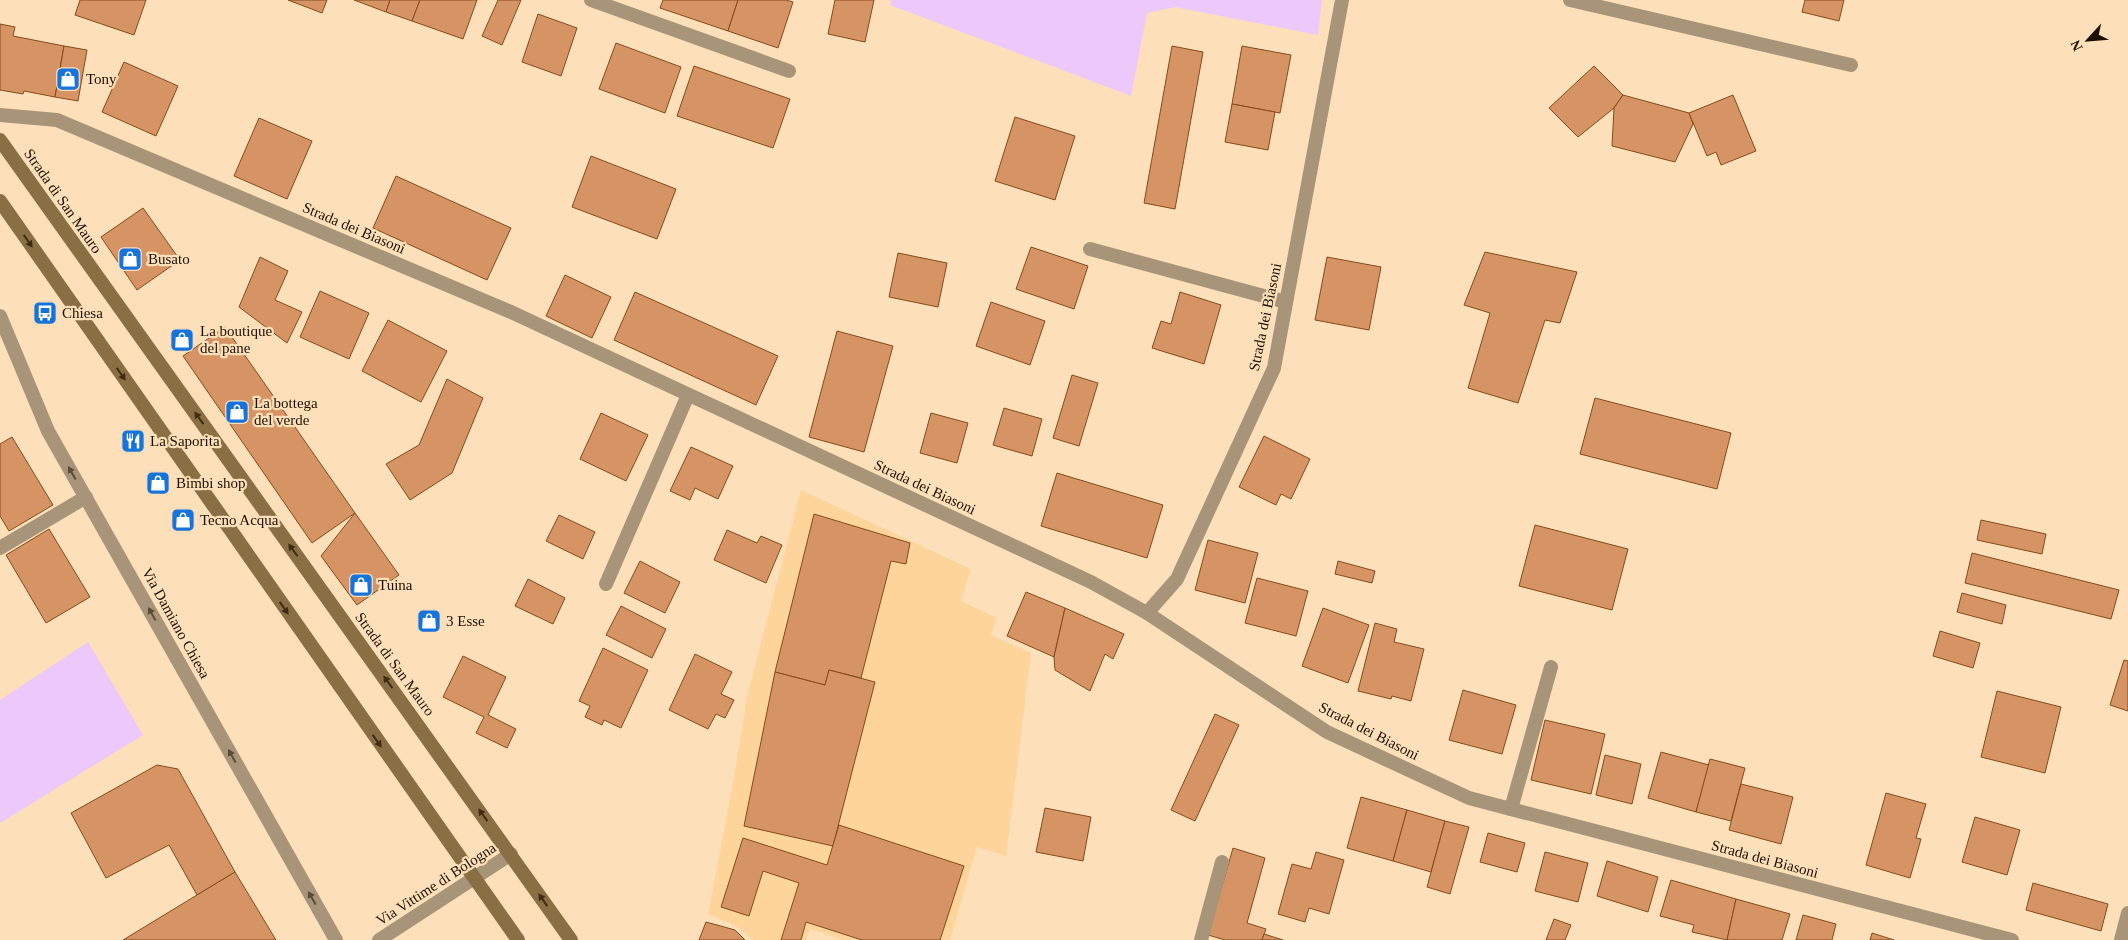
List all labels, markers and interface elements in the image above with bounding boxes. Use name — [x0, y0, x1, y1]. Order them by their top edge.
north arrow — [2063, 15, 2113, 65]
text: N — [2068, 38, 2086, 53]
shop icon: Tony — [55, 66, 81, 92]
place label: Tony — [86, 71, 117, 87]
street label: Strada di San Mauro — [21, 146, 105, 256]
street label: Strada dei Biasoni — [300, 199, 408, 257]
one-way arrow — [23, 234, 33, 248]
shop icon: Busato — [117, 246, 143, 272]
place label: Busato — [148, 251, 190, 267]
street label: Strada dei Biasoni — [1246, 262, 1284, 372]
bus stop icon: Chiesa — [32, 300, 58, 326]
place label: Chiesa — [62, 305, 103, 321]
place label: La boutique del pane — [200, 323, 272, 356]
shop icon: La boutique del pane — [169, 327, 195, 353]
one-way arrow — [116, 368, 126, 381]
place label: La bottega del verde — [254, 395, 318, 428]
shop icon: La bottega del verde — [224, 399, 250, 425]
one-way arrow — [194, 411, 204, 425]
restaurant icon: La Saporita — [120, 428, 146, 454]
place label: La Saporita — [150, 433, 220, 449]
street label: Strada dei Biasoni — [872, 457, 978, 517]
one-way arrow — [68, 467, 77, 480]
shop icon: Bimbi shop — [145, 470, 171, 496]
place label: Bimbi shop — [176, 475, 246, 491]
shop icon: Tecno Acqua — [170, 507, 196, 533]
place label: Tecno Acqua — [200, 512, 279, 528]
one-way arrow — [288, 543, 298, 557]
street label: Via Damiano Chiesa — [139, 565, 213, 681]
shop icon: Tuina — [348, 572, 374, 598]
place label: Tuina — [378, 577, 413, 593]
one-way arrow — [279, 601, 289, 615]
one-way arrow — [148, 608, 157, 621]
shop icon: 3 Esse — [416, 608, 442, 634]
street label: Strada di San Mauro — [352, 609, 438, 719]
place label: 3 Esse — [446, 613, 485, 629]
one-way arrow — [383, 675, 393, 689]
street label: Strada dei Biasoni — [1316, 699, 1422, 763]
one-way arrow — [372, 734, 382, 748]
one-way arrow — [228, 749, 236, 763]
one-way arrow — [478, 808, 488, 821]
street label: Strada dei Biasoni — [1710, 837, 1820, 881]
street label: Via Vittime di Bologna — [373, 839, 499, 929]
one-way arrow — [308, 890, 316, 905]
one-way arrow — [538, 893, 548, 907]

